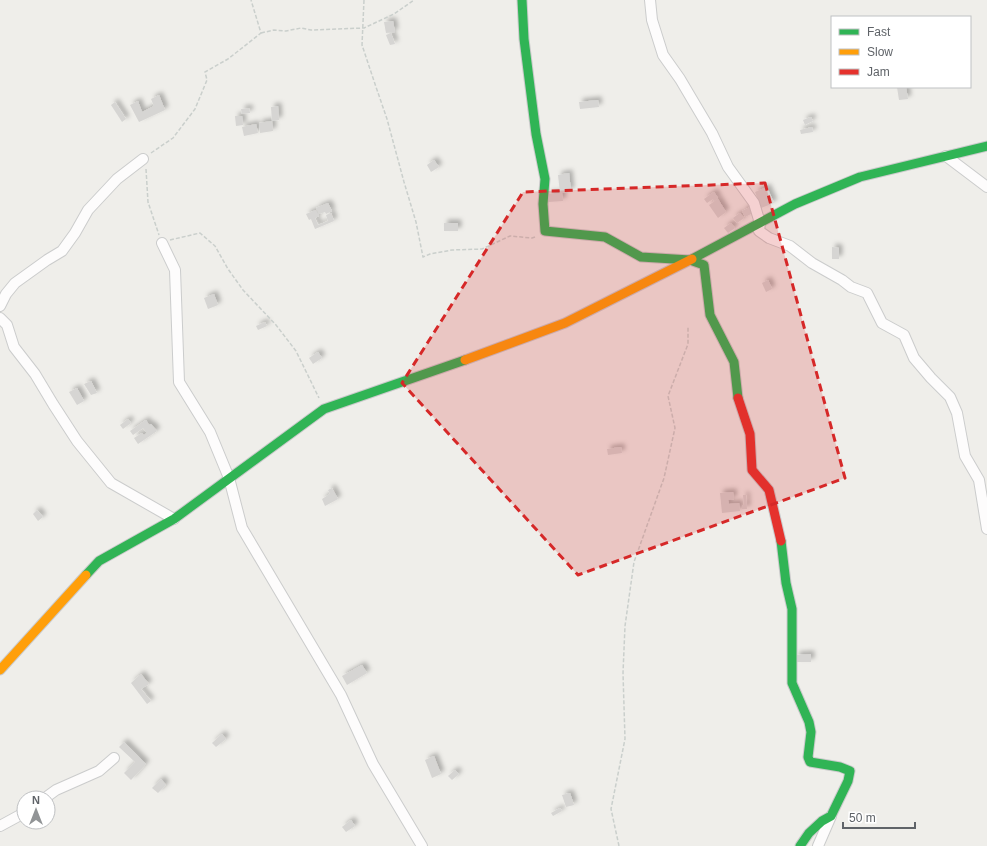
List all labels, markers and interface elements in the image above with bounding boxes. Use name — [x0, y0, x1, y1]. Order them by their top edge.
legend — [831, 16, 971, 88]
text: Fast — [867, 25, 891, 39]
text: Slow — [867, 45, 893, 59]
text: Jam — [867, 65, 890, 79]
north arrow — [16, 790, 56, 830]
text: N — [32, 794, 40, 806]
scale bar — [843, 804, 915, 830]
text: 50 m — [849, 811, 876, 825]

